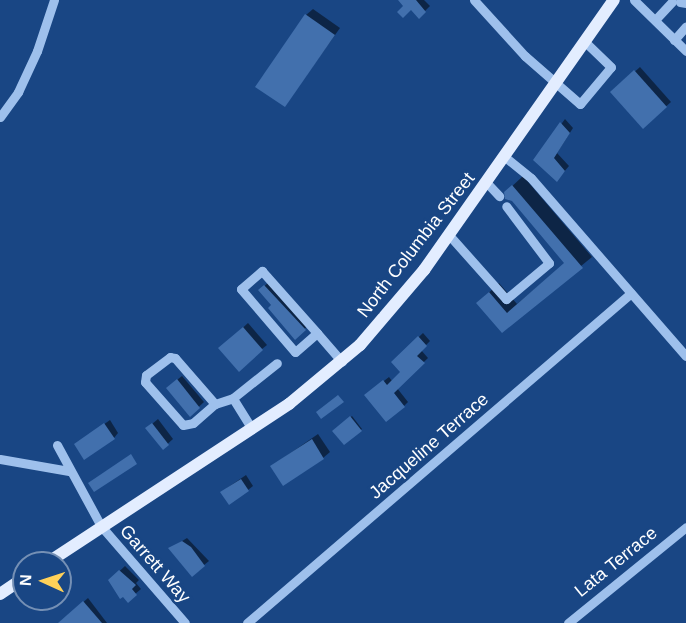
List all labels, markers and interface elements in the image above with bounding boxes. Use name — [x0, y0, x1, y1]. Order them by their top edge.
street label: North Columbia Street — [353, 168, 479, 322]
street label: Jacqueline Terrace — [365, 388, 493, 504]
street label: Garrett Way — [115, 521, 195, 607]
street label: Lata Terrace — [570, 522, 662, 602]
north arrow — [12, 551, 72, 611]
text: N — [17, 574, 34, 586]

